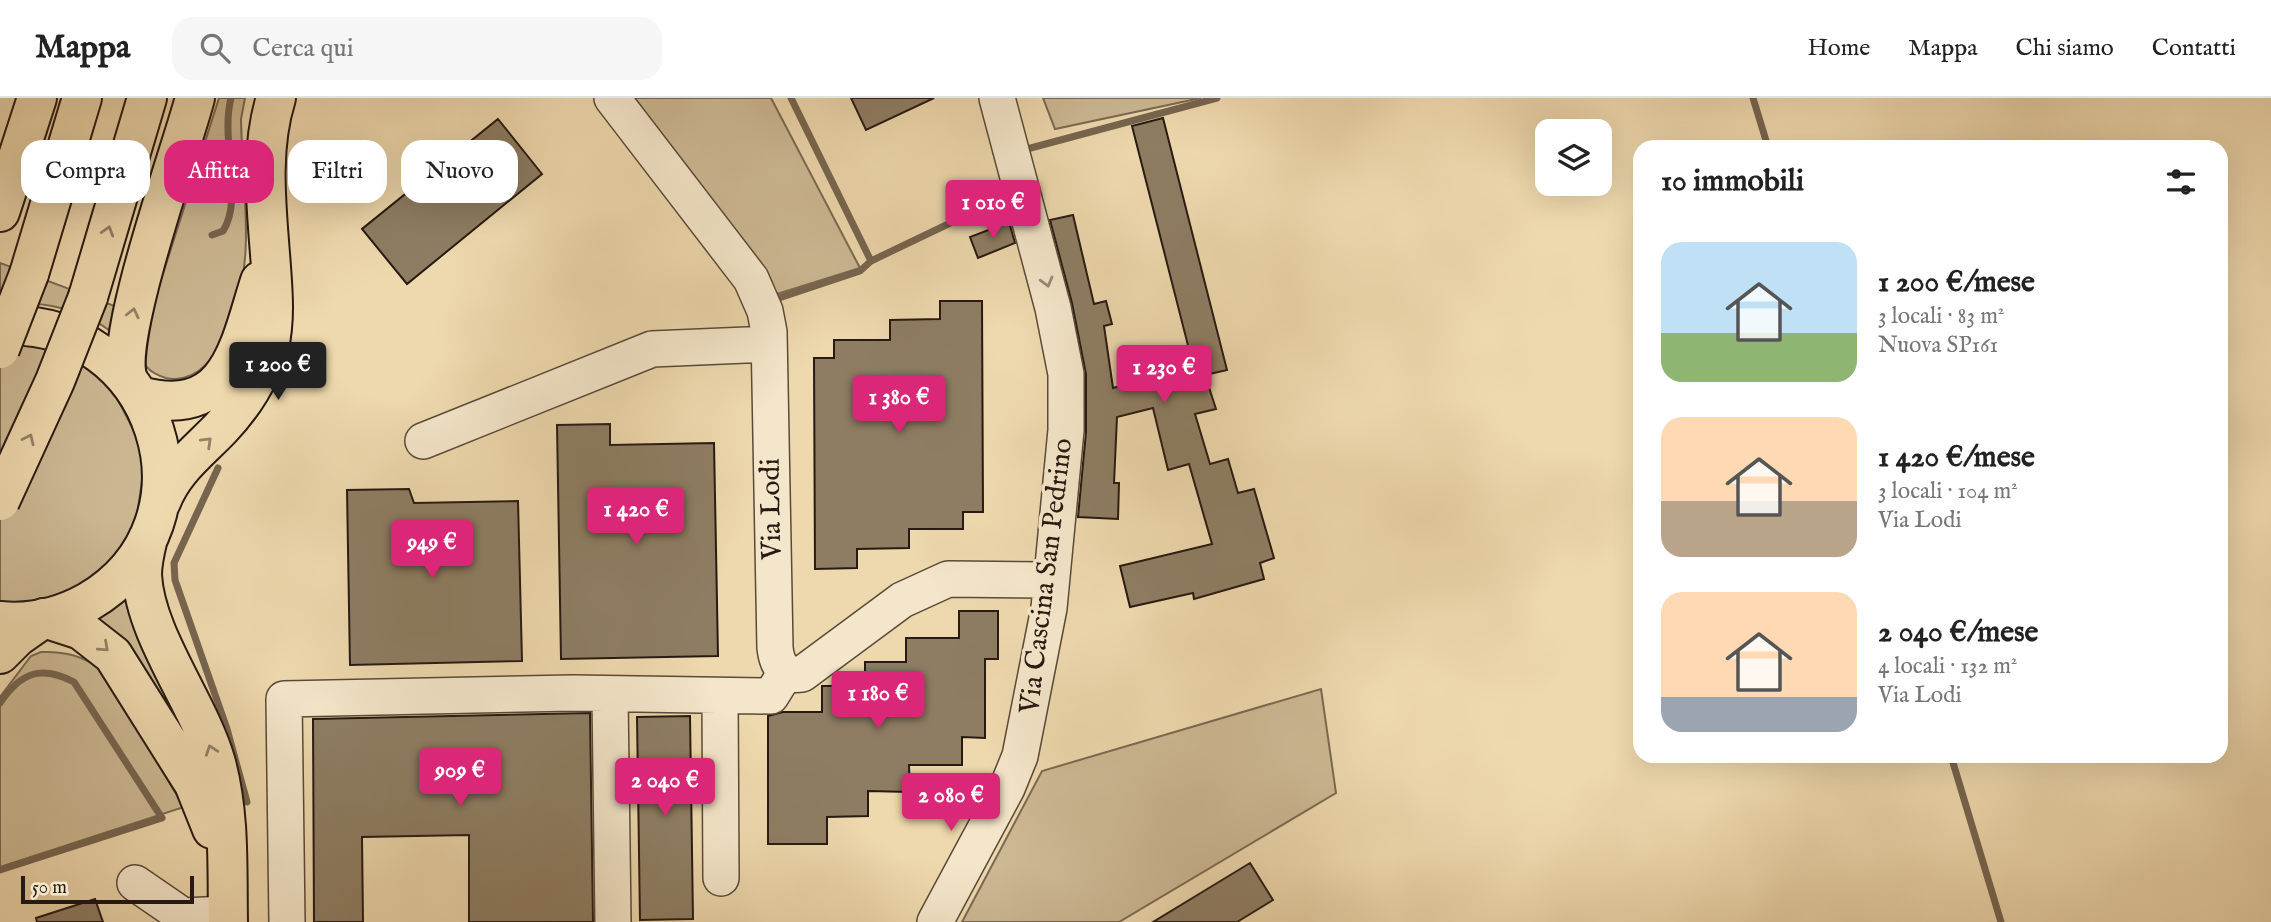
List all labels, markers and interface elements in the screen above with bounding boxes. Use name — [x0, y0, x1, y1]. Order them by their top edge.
search box — [172, 17, 662, 80]
text: Mappa — [35, 27, 130, 69]
icon: search — [196, 29, 234, 67]
text: Cerca qui — [252, 32, 354, 65]
text: Home — [1808, 33, 1870, 64]
text: Mappa — [1908, 33, 1978, 64]
text: Chi siamo — [2016, 33, 2114, 64]
text: Contatti — [2152, 33, 2236, 64]
map controls — [1535, 119, 1612, 196]
button: layers — [1535, 119, 1612, 196]
chip: Compra — [21, 140, 150, 203]
chip: Affitta — [164, 140, 274, 203]
chip: Filtri — [288, 140, 387, 203]
chip: Nuovo — [401, 140, 518, 203]
text: 10 immobili — [1661, 163, 1804, 201]
icon: filters — [2162, 163, 2200, 201]
pin: 1 010 € — [928, 180, 1058, 240]
text: 1 010 € — [962, 188, 1025, 217]
one-way arrow — [99, 225, 114, 237]
text: 1 200 €/mese — [1878, 264, 2035, 302]
icon: home — [1717, 270, 1801, 354]
one-way arrow — [1038, 276, 1053, 288]
text: 3 locali · 83 m² — [1878, 302, 2004, 331]
one-way arrow — [125, 307, 139, 319]
text: Nuova SP161 — [1878, 331, 1998, 360]
pin: 1 200 € — [213, 342, 343, 402]
pin: 1 230 € — [1099, 345, 1229, 405]
text: 1 200 € — [245, 350, 311, 379]
text: 1 230 € — [1133, 353, 1195, 382]
pin: 1 380 € — [834, 376, 964, 435]
text: 1 380 € — [869, 383, 930, 412]
one-way arrow — [21, 434, 35, 447]
street label: Via Cascina San Pedrino — [1013, 436, 1081, 717]
one-way arrow — [199, 437, 212, 450]
text: 1 420 €/mese — [1878, 439, 2035, 477]
icon: home — [1717, 445, 1801, 529]
street label: Via Lodi — [754, 458, 790, 561]
text: 3 locali · 104 m² — [1878, 477, 2018, 506]
pin: 1 420 € — [571, 488, 701, 547]
text: 1 420 € — [603, 495, 669, 524]
text: Via Lodi — [1878, 506, 1962, 535]
pin: 949 € — [383, 520, 481, 580]
text: 949 € — [407, 528, 457, 557]
text: 2 040 €/mese — [1878, 614, 2038, 652]
icon: home — [1717, 620, 1801, 704]
one-way arrow — [96, 639, 109, 651]
text: 4 locali · 132 m² — [1878, 652, 2017, 681]
pin: 1 180 € — [813, 672, 943, 731]
text: 1 180 € — [848, 679, 908, 708]
text: Via Lodi — [1878, 681, 1962, 710]
one-way arrow — [205, 745, 219, 757]
pin: 909 € — [411, 748, 509, 808]
text: 909 € — [435, 756, 485, 785]
pin: 2 040 € — [600, 758, 730, 818]
text: 2 040 € — [631, 766, 699, 795]
pin: 2 080 € — [886, 774, 1016, 833]
text: 2 080 € — [918, 781, 984, 810]
scale bar — [21, 873, 194, 905]
text: 50 m — [32, 876, 67, 900]

